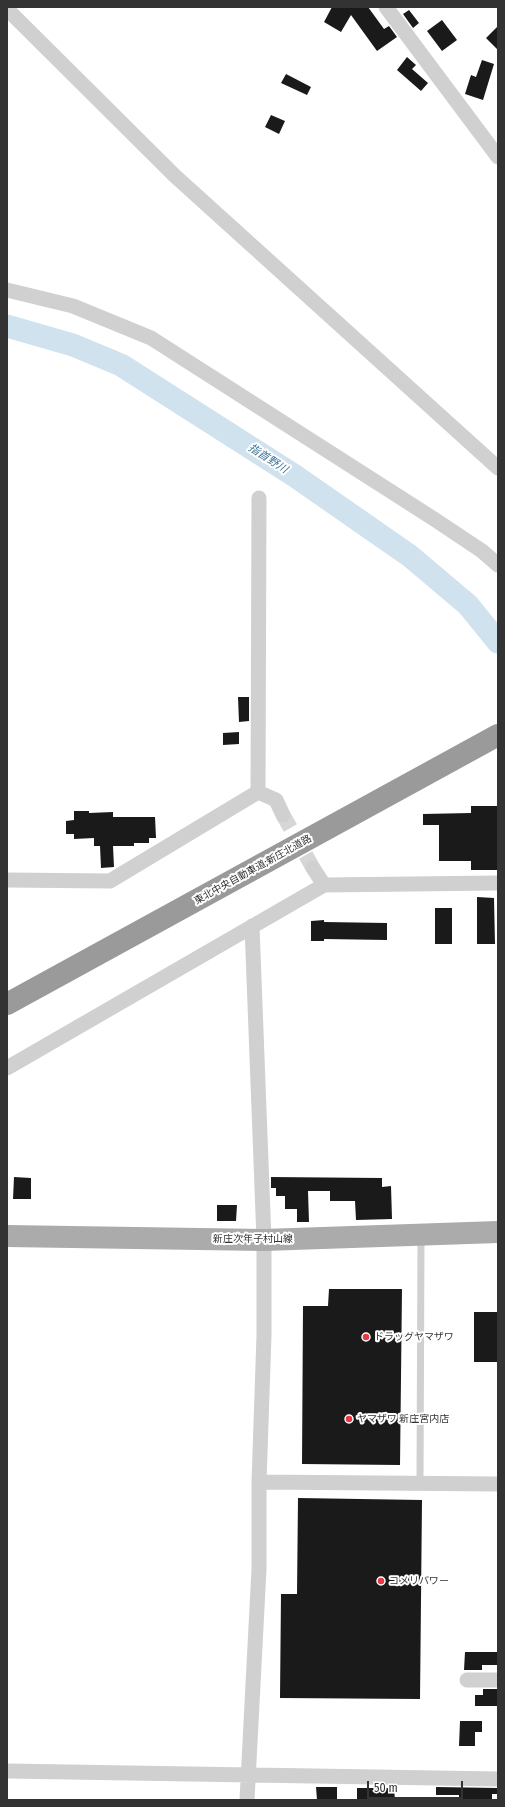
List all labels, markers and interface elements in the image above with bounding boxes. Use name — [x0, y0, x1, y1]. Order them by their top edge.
water label: 指首野川 — [246, 441, 290, 477]
street label: 東北中央自動車道;新庄北道路 — [192, 833, 314, 907]
street label: 新庄次年子村山線 — [213, 1233, 293, 1245]
place label: ドラッグヤマザワ — [374, 1331, 454, 1343]
marker: ドラッグヤマザワ — [361, 1332, 371, 1342]
place label: ヤマザワ 新庄宮内店 — [357, 1413, 449, 1425]
marker: ヤマザワ 新庄宮内店 — [344, 1414, 354, 1424]
place label: コメリパワー — [389, 1575, 449, 1587]
marker: コメリパワー — [376, 1576, 386, 1586]
scale bar — [369, 1773, 465, 1799]
text: 50 m — [374, 1781, 398, 1795]

